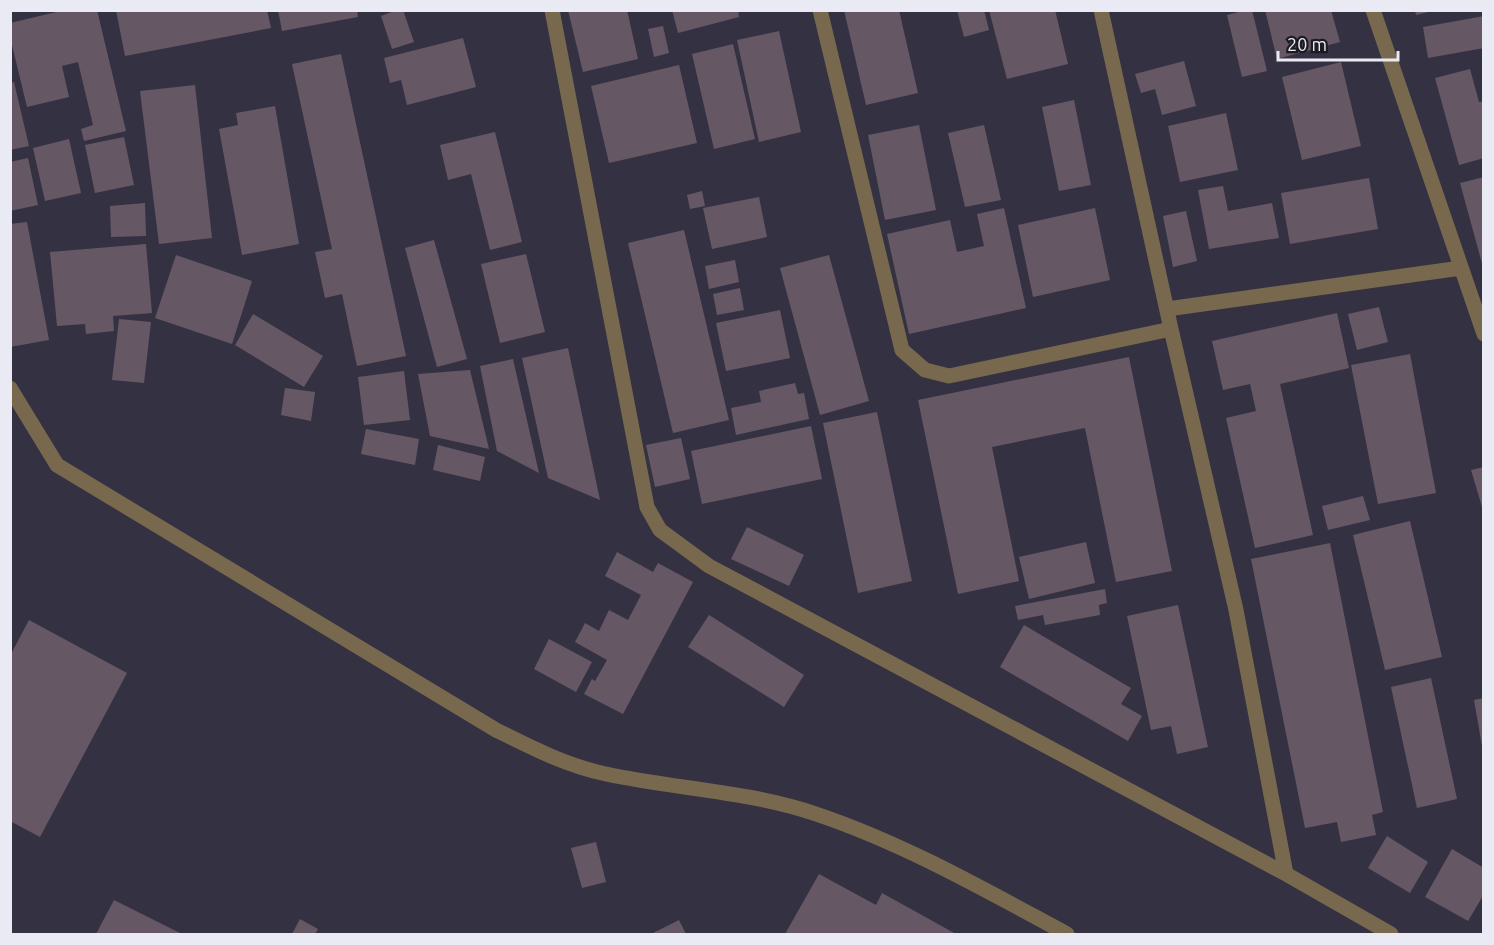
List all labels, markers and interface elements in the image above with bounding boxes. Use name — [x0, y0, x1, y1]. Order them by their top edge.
scale bar — [1278, 24, 1398, 62]
text: 20 m — [1287, 34, 1327, 54]

